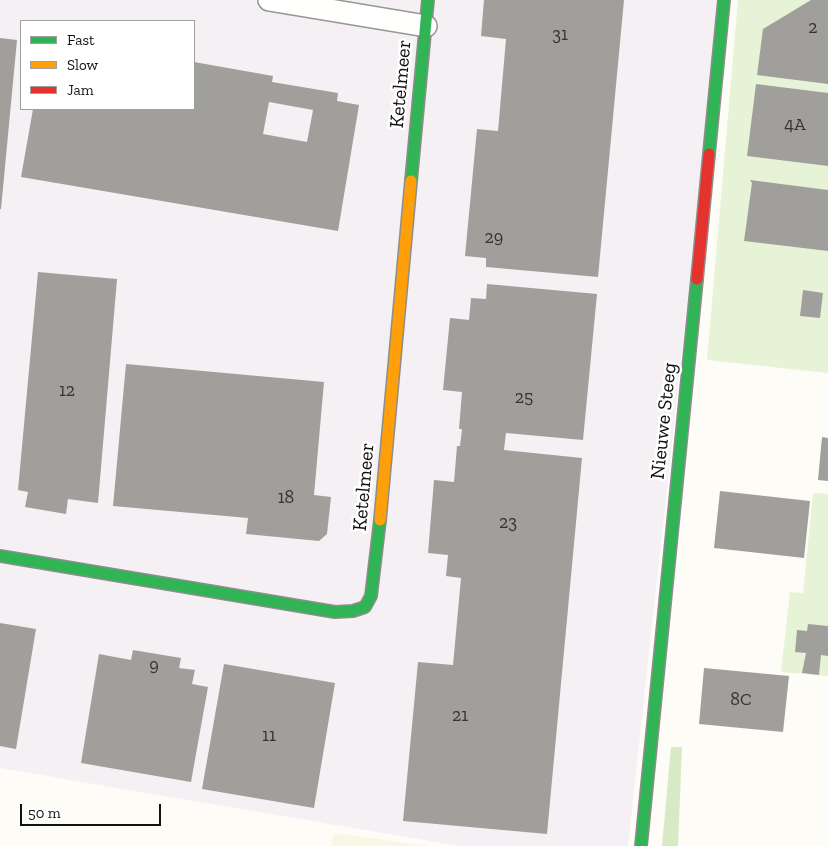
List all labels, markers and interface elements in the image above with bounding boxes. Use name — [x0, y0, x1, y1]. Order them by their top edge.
house number: 2 — [808, 17, 818, 39]
legend — [20, 20, 195, 110]
house number: 31 — [552, 24, 568, 46]
text: Fast — [67, 31, 95, 49]
street label: Ketelmeer — [385, 39, 417, 129]
text: Slow — [67, 56, 98, 74]
text: Jam — [67, 81, 94, 99]
house number: 4A — [784, 114, 806, 136]
house number: 29 — [485, 227, 503, 249]
street label: Nieuwe Steeg — [646, 361, 682, 481]
house number: 12 — [59, 380, 75, 402]
house number: 25 — [515, 387, 533, 409]
street label: Ketelmeer — [348, 442, 380, 532]
house number: 18 — [278, 487, 294, 509]
house number: 23 — [499, 512, 517, 534]
house number: 9 — [149, 655, 159, 677]
house number: 8C — [730, 689, 752, 711]
house number: 21 — [452, 705, 468, 727]
house number: 11 — [262, 725, 276, 747]
scale bar — [22, 794, 164, 826]
text: 50 m — [28, 804, 61, 822]

